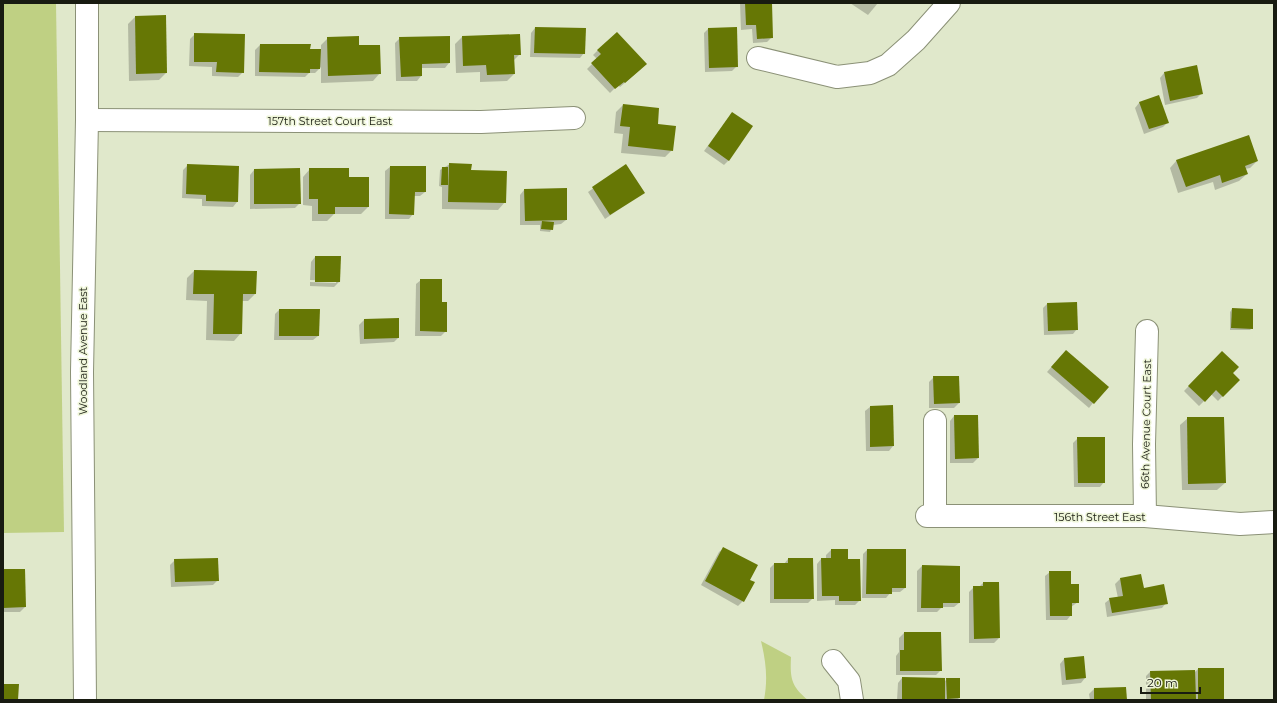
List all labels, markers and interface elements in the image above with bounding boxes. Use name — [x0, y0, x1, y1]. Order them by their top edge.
street label: 157th Street Court East — [268, 114, 393, 128]
street label: Woodland Avenue East — [76, 286, 90, 415]
street label: 66th Avenue Court East — [1138, 358, 1154, 489]
street label: 156th Street East — [1054, 510, 1146, 524]
scale bar — [1141, 669, 1200, 695]
text: 20 m — [1147, 675, 1178, 690]

